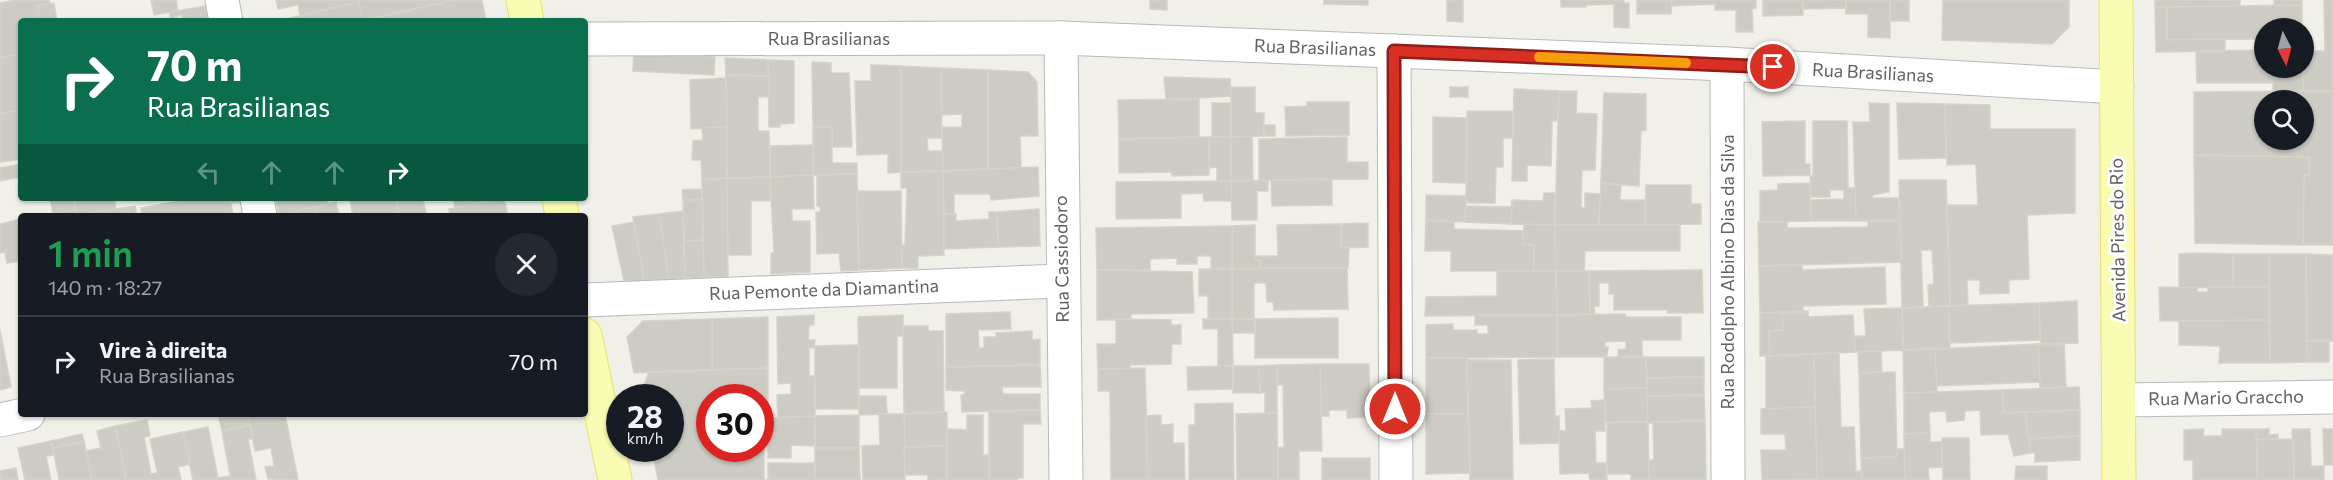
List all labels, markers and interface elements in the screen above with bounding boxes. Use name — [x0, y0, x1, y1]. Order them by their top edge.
north arrow — [2254, 18, 2314, 78]
map controls — [2254, 18, 2314, 150]
street label: Rua Brasilianas — [768, 27, 890, 49]
street label: Rua Brasilianas — [1254, 34, 1377, 60]
text: 70 m — [147, 38, 242, 90]
pin — [1747, 41, 1798, 92]
icon: right — [48, 42, 126, 120]
icon: arrive — [1756, 50, 1789, 83]
street label: Rua Brasilianas — [1811, 58, 1935, 86]
text: Rua Brasilianas — [147, 90, 330, 123]
button: search — [2254, 90, 2314, 150]
street label: Rua Rodolpho Albino Dias da Silva — [1716, 134, 1738, 410]
icon: left — [192, 156, 225, 189]
icon: ahead — [255, 156, 288, 189]
icon: ahead — [318, 156, 351, 189]
icon: right — [381, 156, 414, 189]
street label: Avenida Pires do Rio — [2105, 158, 2129, 322]
street label: Rua Cassiodoro — [1049, 195, 1073, 323]
text: 1 min — [48, 230, 133, 274]
button: close — [495, 233, 558, 296]
street label: Rua Pemonte da Diamantina — [709, 274, 939, 304]
text: 140 m · 18:27 — [48, 275, 162, 299]
text: Vire à direita — [99, 336, 227, 363]
icon: right — [48, 345, 81, 378]
text: 70 m — [509, 348, 558, 375]
text: Rua Brasilianas — [99, 363, 235, 387]
position arrow — [1363, 377, 1427, 441]
speed limit sign: 30 — [696, 384, 774, 462]
street label: Rua Mario Graccho — [2148, 385, 2304, 409]
text: 28 — [627, 397, 663, 434]
text: km/h — [627, 429, 663, 447]

